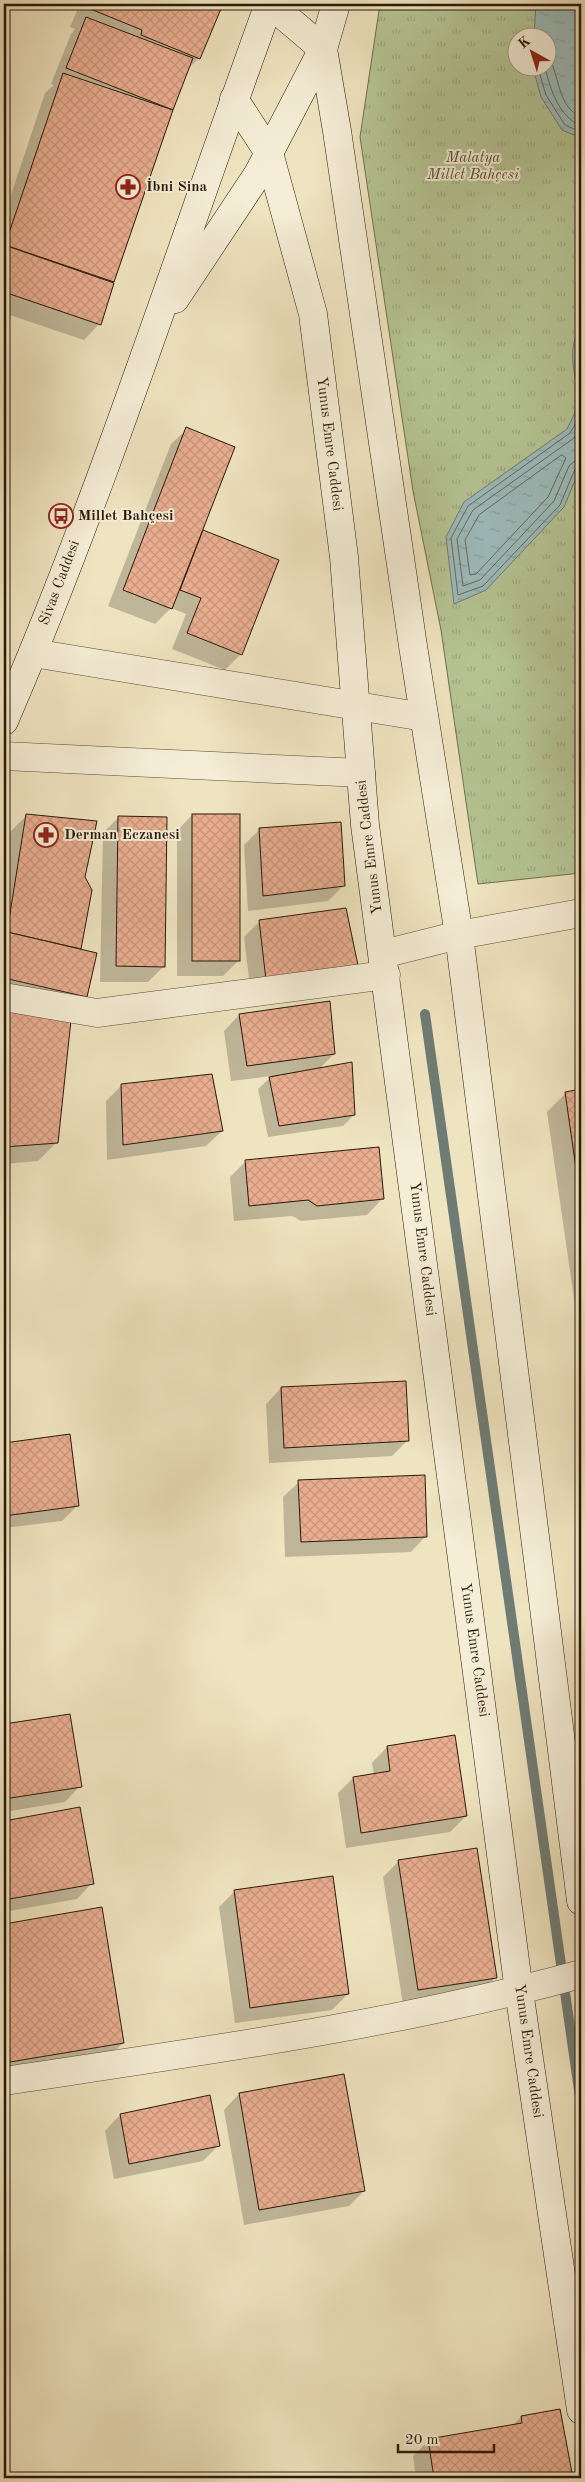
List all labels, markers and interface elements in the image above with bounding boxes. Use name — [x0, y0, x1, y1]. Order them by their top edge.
north arrow — [508, 28, 558, 78]
text: K — [516, 34, 533, 52]
park label: Malatya Millet Bahçesi — [426, 151, 519, 183]
pharmacy icon: İbni Sina — [115, 174, 141, 200]
place label: İbni Sina — [146, 178, 208, 195]
street label: Yunus Emre Caddesi — [313, 376, 345, 512]
bus stop icon: Millet Bahçesi — [48, 503, 74, 529]
place label: Millet Bahçesi — [78, 509, 173, 524]
street label: Sivas Caddesi — [37, 539, 83, 627]
street label: Yunus Emre Caddesi — [354, 779, 386, 915]
pharmacy icon: Derman Eczanesi — [33, 822, 59, 848]
place label: Derman Eczanesi — [64, 828, 180, 843]
street label: Yunus Emre Caddesi — [406, 1181, 438, 1317]
street label: Yunus Emre Caddesi — [457, 1582, 491, 1718]
street label: Yunus Emre Caddesi — [511, 1983, 545, 2119]
scale bar — [398, 2422, 494, 2454]
text: 20 m — [405, 2433, 439, 2448]

